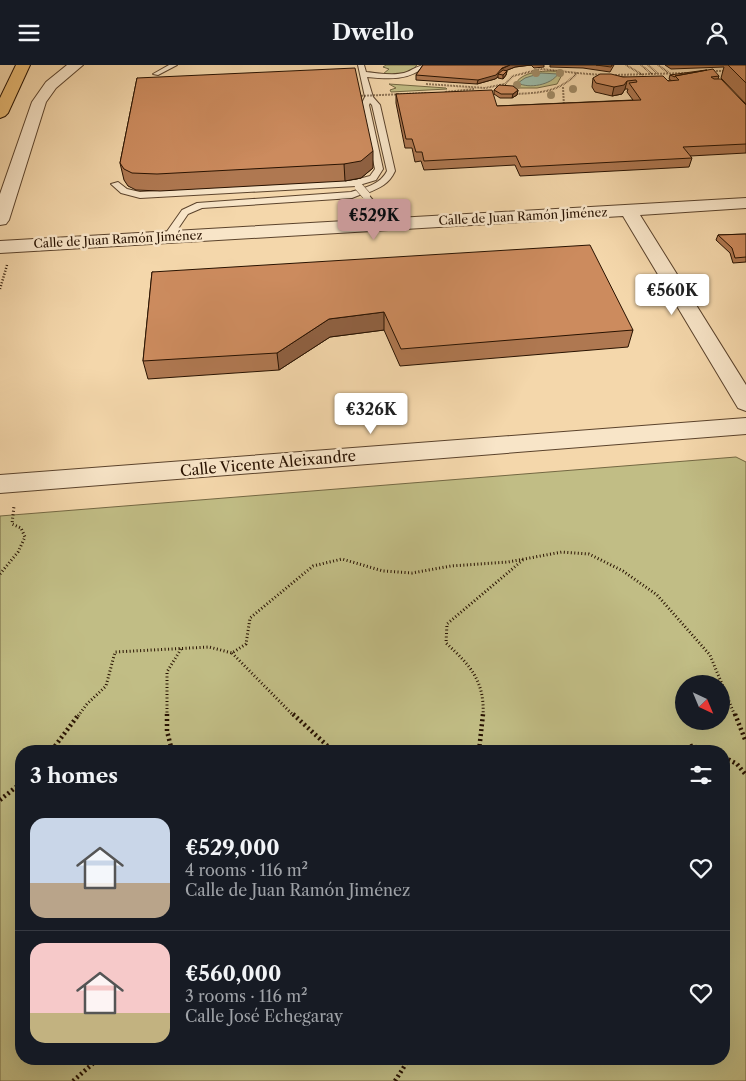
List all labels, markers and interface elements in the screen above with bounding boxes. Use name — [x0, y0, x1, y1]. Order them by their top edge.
icon: menu — [15, 19, 43, 47]
text: Dwello — [332, 19, 414, 46]
icon: person — [703, 19, 731, 47]
pin: €529K — [339, 199, 409, 241]
street label: Calle de Juan Ramón Jiménez — [438, 204, 608, 228]
text: €529K — [349, 205, 399, 225]
street label: Calle de Juan Ramón Jiménez — [33, 227, 203, 251]
pin: €560K — [637, 273, 707, 316]
text: €560K — [646, 280, 698, 300]
pin: €326K — [336, 393, 406, 435]
text: €326K — [346, 399, 397, 419]
street label: Calle Vicente Aleixandre — [179, 446, 357, 480]
north arrow — [675, 675, 730, 730]
map controls — [675, 675, 730, 730]
icon: filters — [687, 761, 715, 789]
text: 3 homes — [30, 763, 118, 788]
text: €529,000 — [185, 835, 280, 860]
icon: home — [70, 838, 130, 898]
icon: heart — [687, 854, 715, 882]
text: 4 rooms · 116 m² — [185, 860, 308, 880]
text: Calle de Juan Ramón Jiménez — [185, 880, 410, 900]
text: €560,000 — [185, 961, 281, 986]
icon: home — [70, 963, 130, 1023]
icon: heart — [687, 979, 715, 1007]
text: 3 rooms · 116 m² — [185, 986, 308, 1006]
text: Calle José Echegaray — [185, 1006, 343, 1026]

